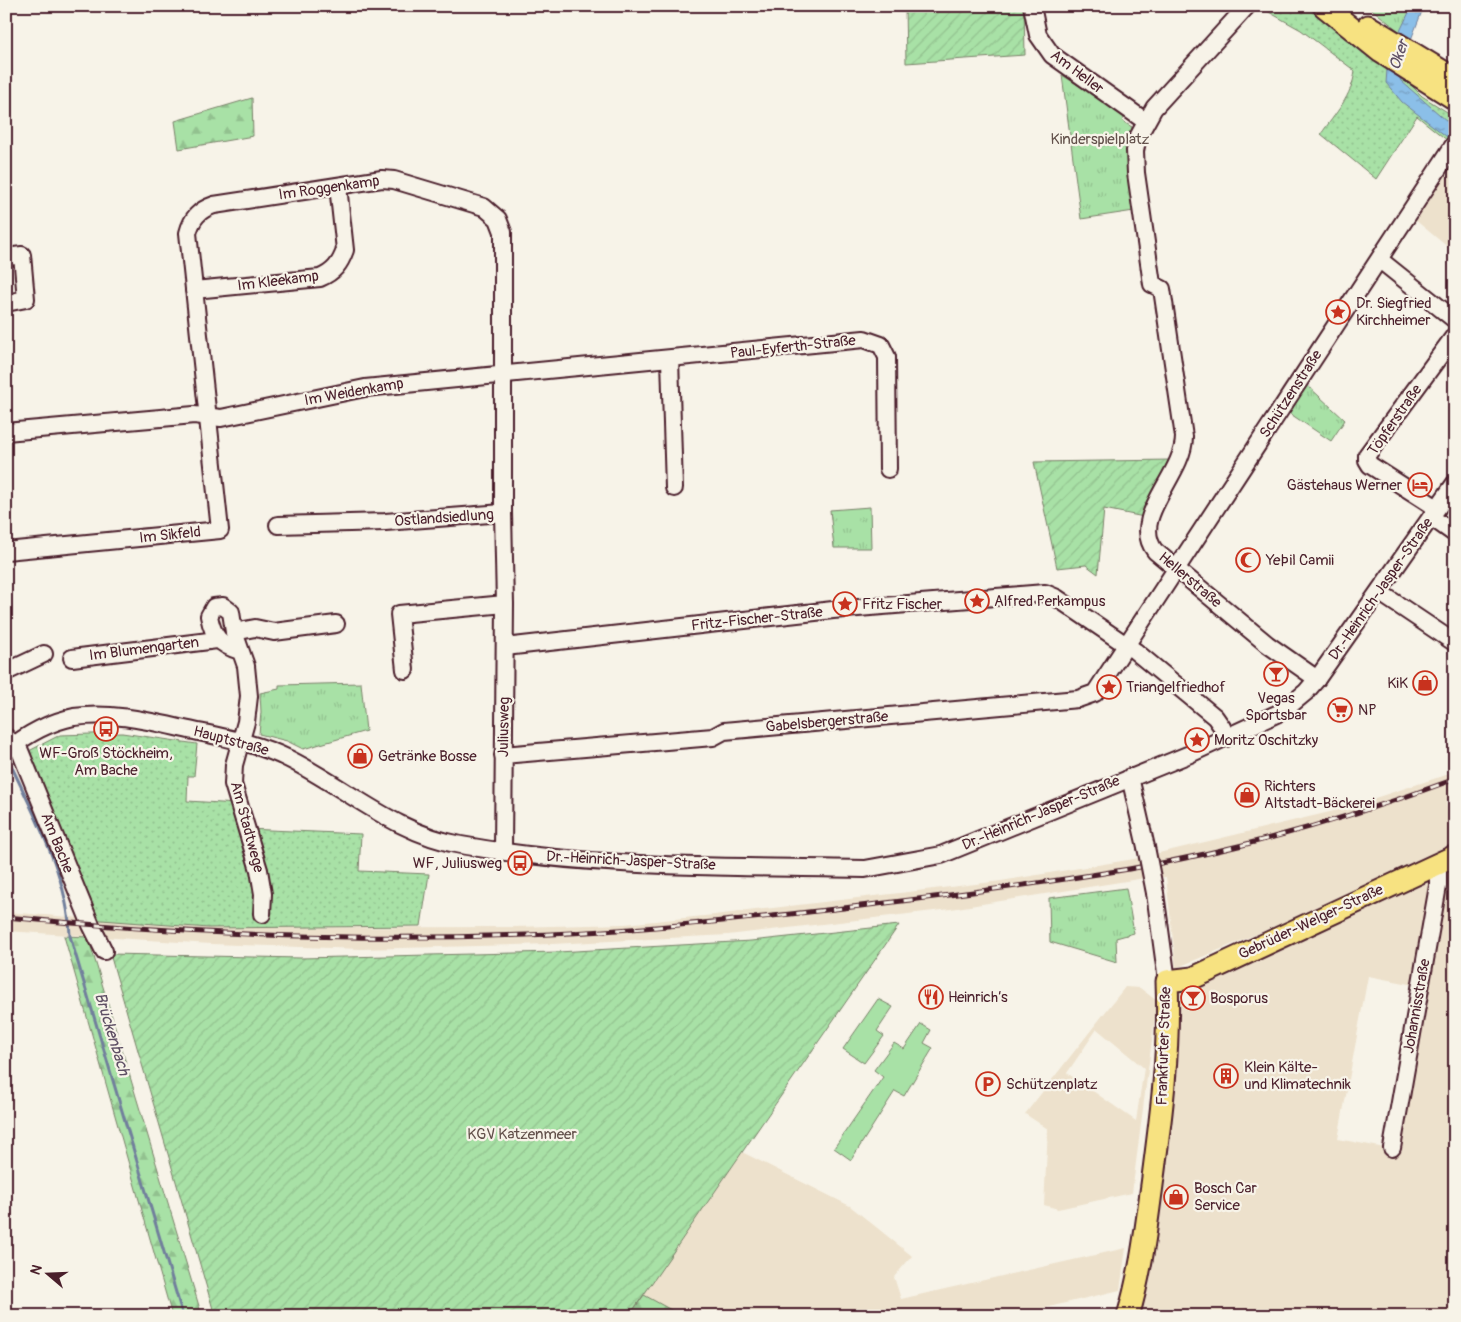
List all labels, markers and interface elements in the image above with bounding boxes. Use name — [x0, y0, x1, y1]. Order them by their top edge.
water label: Oker — [1385, 35, 1414, 73]
street label: Am Heller — [1046, 46, 1108, 99]
park label: Kinderspielplatz — [1051, 130, 1150, 149]
street label: Im Roggenkamp — [277, 172, 381, 204]
street label: Im Kleekamp — [236, 267, 320, 295]
place label: Dr. Siegfried Kirchheimer — [1356, 294, 1432, 330]
place icon: Dr. Siegfried Kirchheimer — [1325, 299, 1351, 325]
street label: Paul-Eyferth-Straße — [729, 331, 857, 363]
street label: Schützenstraße — [1256, 346, 1327, 442]
street label: Im Weidenkamp — [303, 374, 405, 410]
street label: Töpferstraße — [1364, 380, 1427, 459]
hotel icon: Gästehaus Werner — [1407, 472, 1433, 498]
place label: Gästehaus Werner — [1287, 476, 1403, 495]
street label: Ostlandsiedlung — [394, 505, 494, 531]
street label: Dr.-Heinrich-Jasper-Straße — [1325, 514, 1438, 664]
street label: Im Sikfeld — [138, 522, 202, 548]
mosque icon: Yeþil Camii — [1235, 547, 1261, 573]
street label: Hellerstraße — [1154, 548, 1226, 612]
place label: Yeþil Camii — [1265, 551, 1334, 570]
place icon: Alfred Perkampus — [964, 588, 990, 614]
place icon: Fritz Fischer — [832, 591, 858, 617]
place label: Alfred Perkampus — [994, 592, 1106, 611]
place label: Fritz Fischer — [862, 595, 943, 614]
street label: Fritz-Fischer-Straße — [690, 603, 824, 635]
street label: Im Blumengarten — [88, 633, 200, 665]
bar icon: Vegas Sportsbar — [1263, 661, 1289, 687]
shop icon: KiK — [1412, 670, 1438, 696]
place icon: Triangelfriedhof — [1096, 674, 1122, 700]
place label: KiK — [1387, 674, 1408, 693]
place label: Triangelfriedhof — [1126, 678, 1225, 697]
place label: Vegas Sportsbar — [1245, 689, 1307, 725]
street label: Juliusweg — [494, 697, 514, 757]
supermarket icon: NP — [1327, 697, 1353, 723]
place label: NP — [1358, 701, 1376, 720]
street label: Gabelsbergerstraße — [765, 707, 890, 737]
bus stop icon: WF-Groß Stöckheim, Am Bache — [93, 716, 119, 742]
street label: Hauptstraße — [191, 722, 271, 760]
place icon: Moritz Oschitzky — [1184, 727, 1210, 753]
place label: Moritz Oschitzky — [1214, 731, 1319, 750]
shop icon: Getränke Bosse — [347, 743, 373, 769]
place label: WF-Groß Stöckheim, Am Bache — [39, 744, 173, 780]
place label: Getränke Bosse — [378, 747, 477, 766]
street label: Dr.-Heinrich-Jasper-Straße — [959, 771, 1123, 855]
place label: Richters Altstadt-Bäckerei — [1264, 777, 1375, 813]
street label: Am Stadtwege — [226, 779, 268, 875]
shop icon: Richters Altstadt-Bäckerei — [1234, 782, 1260, 808]
street label: Am Bache — [36, 810, 78, 877]
street label: Dr.-Heinrich-Jasper-Straße — [546, 847, 717, 875]
bus stop icon: WF, Juliusweg — [507, 850, 533, 876]
place label: WF, Juliusweg — [413, 854, 502, 873]
street label: Gebrüder-Welger-Straße — [1236, 880, 1387, 964]
street label: Johannisstraße — [1399, 957, 1435, 1055]
restaurant icon: Heinrich’s — [918, 984, 944, 1010]
bar icon: Bosporus — [1180, 985, 1206, 1011]
street label: Frankfurter Straße — [1152, 986, 1176, 1106]
place label: Heinrich’s — [948, 988, 1008, 1007]
place label: Bosporus — [1210, 989, 1268, 1008]
water label: Brückenbach — [90, 990, 134, 1079]
place label: Klein Kälte- und Klimatechnik — [1244, 1058, 1352, 1094]
building icon: Klein Kälte- und Klimatechnik — [1213, 1063, 1239, 1089]
parking icon: Schützenplatz — [975, 1071, 1001, 1097]
place label: Schützenplatz — [1006, 1075, 1098, 1094]
park label: KGV Katzenmeer — [467, 1125, 577, 1144]
place label: Bosch Car Service — [1194, 1179, 1257, 1215]
shop icon: Bosch Car Service — [1163, 1184, 1189, 1210]
north arrow — [22, 1250, 72, 1300]
text: N — [27, 1263, 46, 1277]

